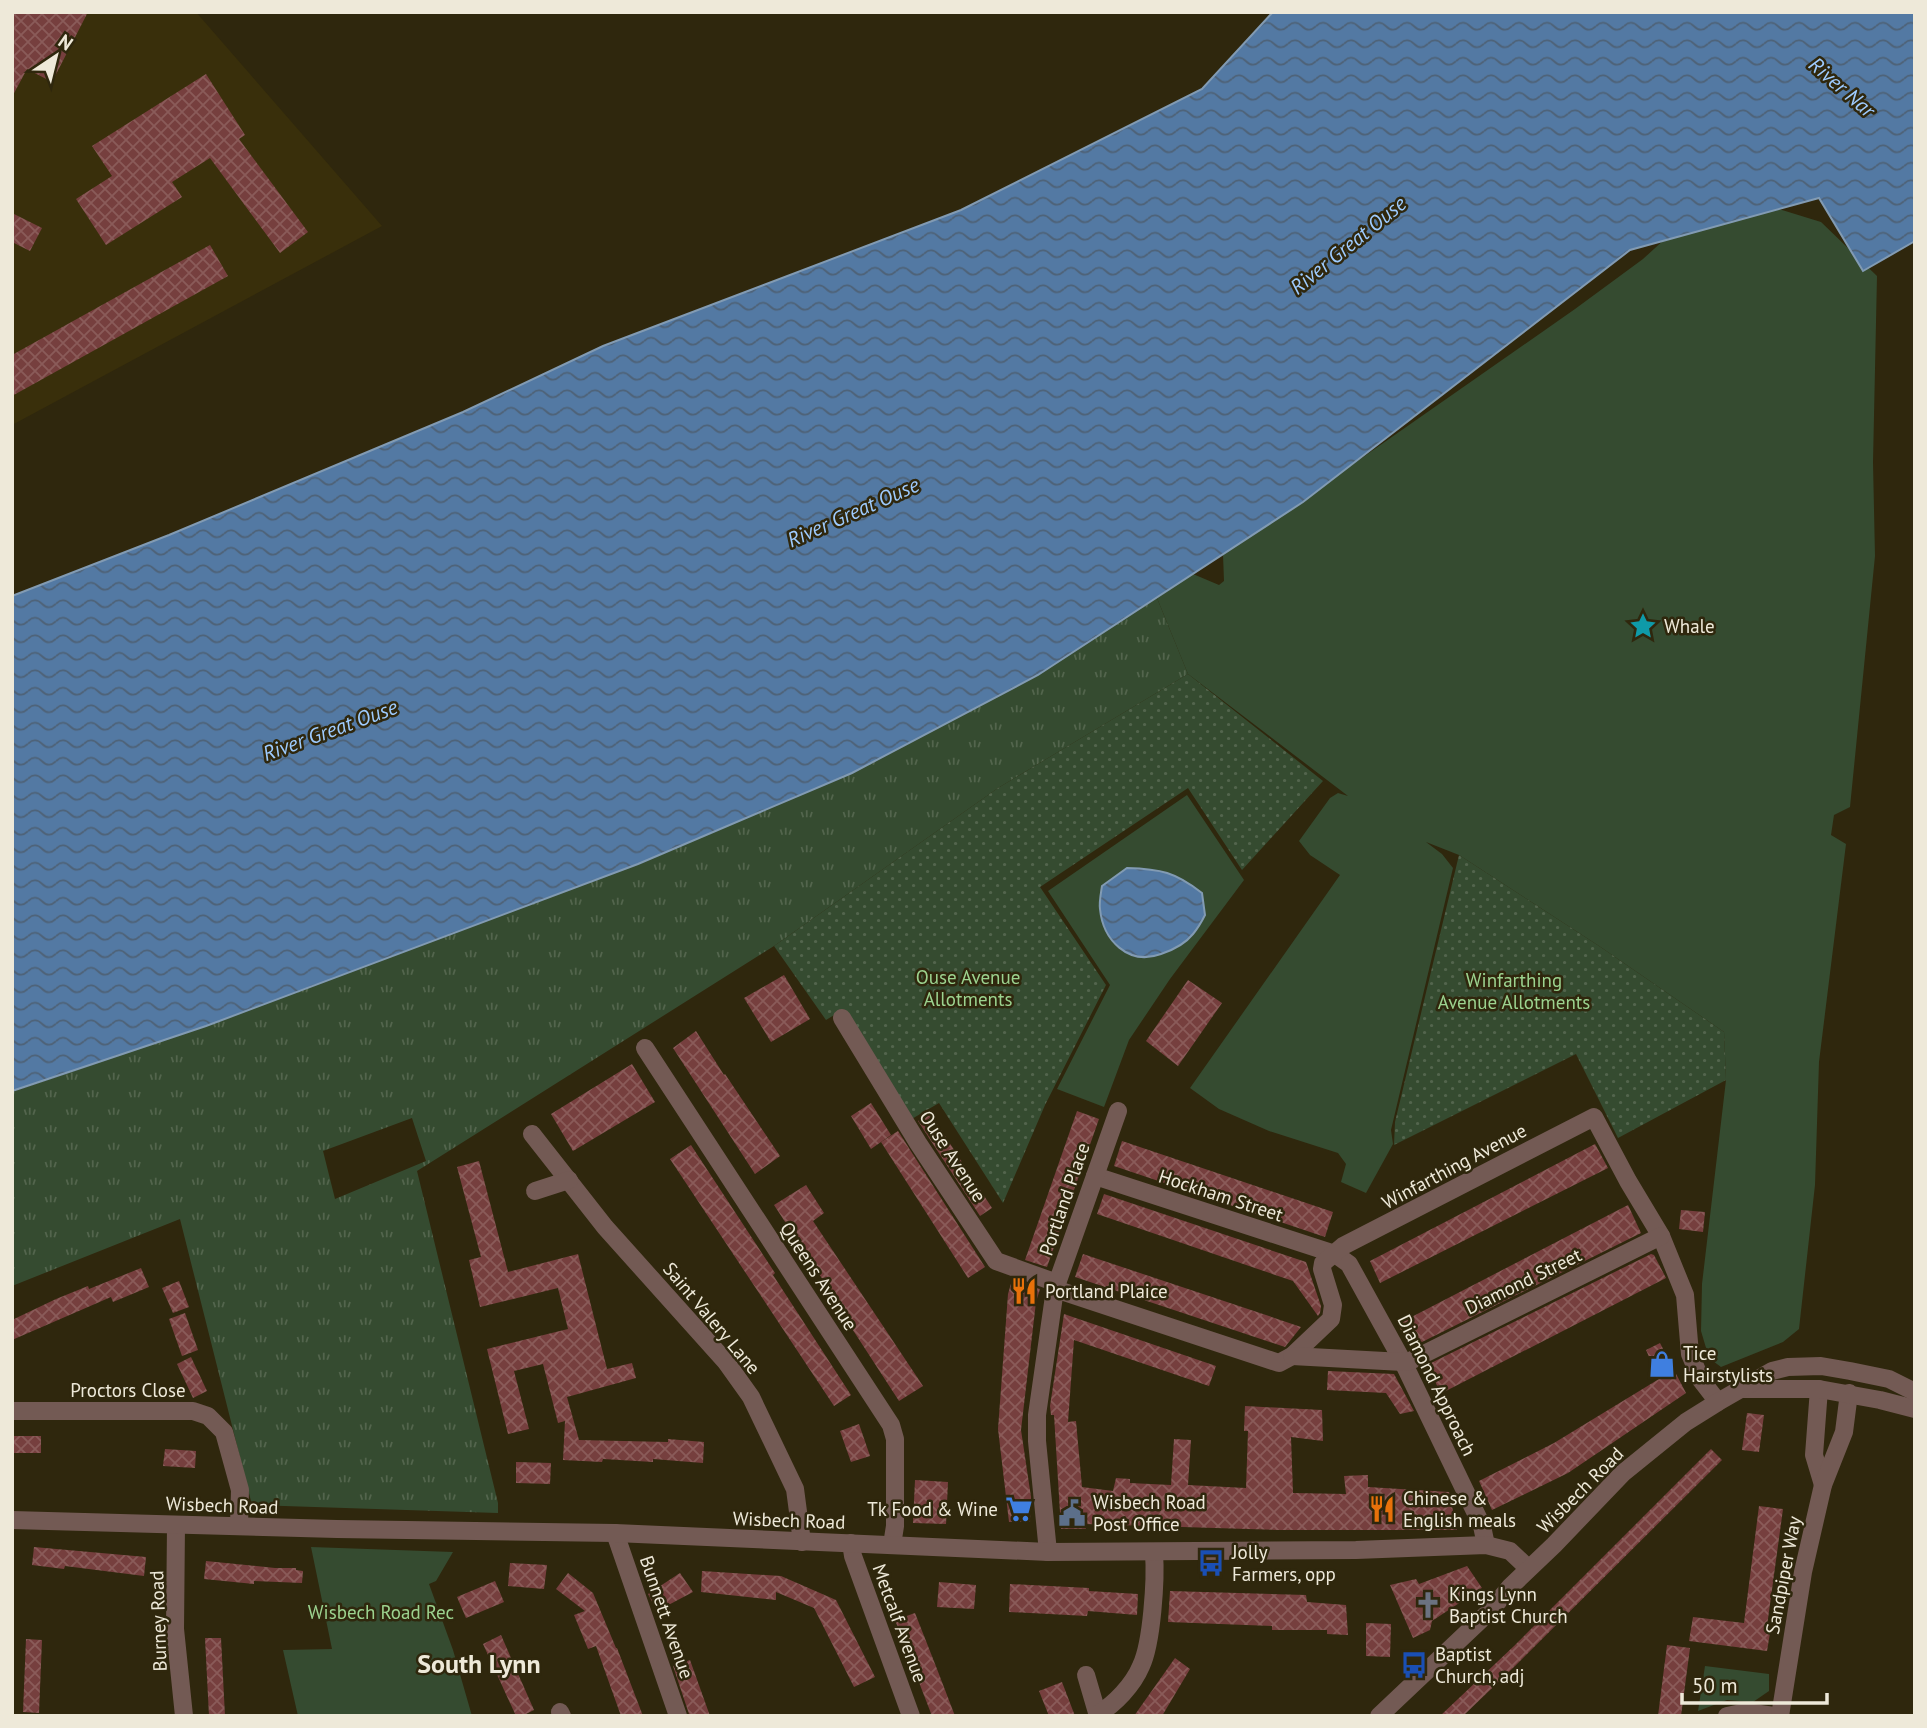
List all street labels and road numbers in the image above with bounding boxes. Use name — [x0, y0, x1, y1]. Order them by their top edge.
street label: Ouse Avenue — [914, 1106, 992, 1206]
street label: Winfarthing Avenue — [1378, 1118, 1530, 1214]
street label: Portland Place — [1034, 1139, 1094, 1259]
street label: Hockham Street — [1156, 1164, 1287, 1227]
street label: Queens Avenue — [775, 1217, 863, 1335]
street label: Diamond Street — [1461, 1242, 1586, 1320]
street label: Saint Valery Lane — [658, 1257, 766, 1379]
street label: Diamond Approach — [1392, 1310, 1482, 1460]
street label: Proctors Close — [70, 1378, 186, 1402]
street label: Wisbech Road — [1532, 1442, 1628, 1538]
street label: Wisbech Road — [165, 1491, 279, 1519]
street label: Wisbech Road — [732, 1506, 846, 1534]
street label: Sandpiper Way — [1760, 1514, 1806, 1636]
street label: Bunnett Avenue — [635, 1552, 699, 1682]
street label: Metcalf Avenue — [867, 1560, 933, 1686]
street label: Burney Road — [144, 1570, 172, 1672]

